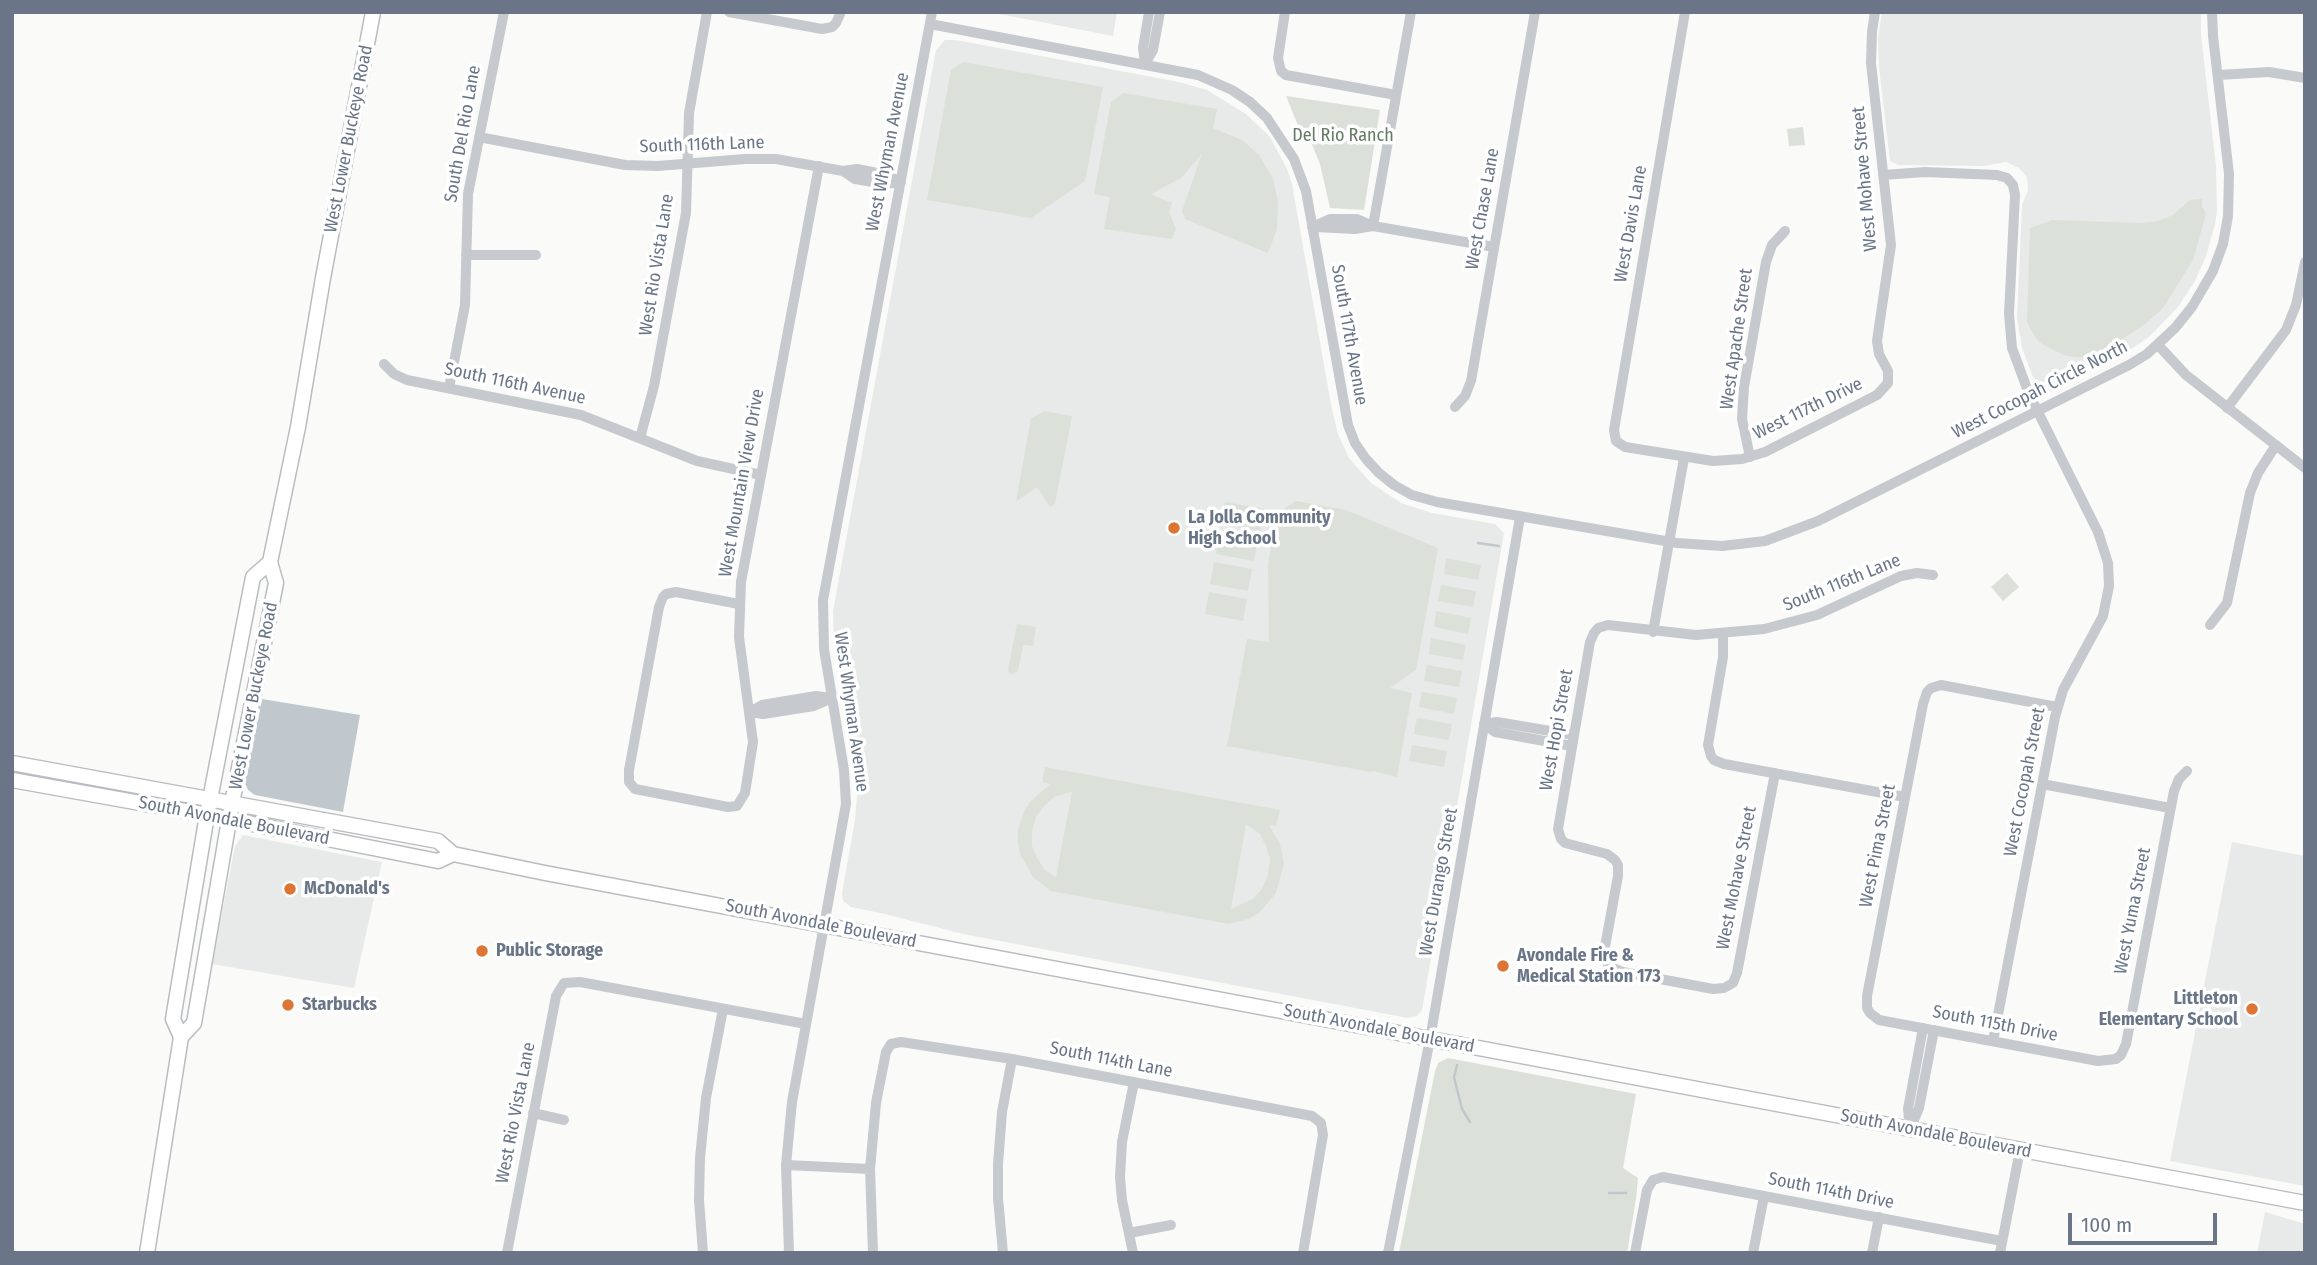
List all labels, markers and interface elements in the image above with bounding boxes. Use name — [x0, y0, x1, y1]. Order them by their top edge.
street label: West Lower Buckeye Road — [320, 43, 378, 235]
street label: South Del Rio Lane — [440, 64, 486, 204]
street label: West Whyman Avenue — [862, 71, 914, 233]
street label: West Mohave Street — [1848, 106, 1882, 252]
park label: Del Rio Ranch — [1292, 125, 1394, 147]
street label: South 116th Lane — [639, 132, 765, 158]
street label: West Chase Lane — [1462, 147, 1504, 271]
street label: West Davis Lane — [1610, 164, 1652, 284]
street label: West Rio Vista Lane — [635, 193, 679, 337]
street label: South 117th Avenue — [1326, 263, 1372, 407]
street label: West Apache Street — [1716, 267, 1758, 411]
street label: West Cocopah Circle North — [1949, 336, 2131, 444]
street label: South 116th Avenue — [442, 358, 588, 410]
street label: West 117th Drive — [1750, 373, 1866, 445]
street label: West Mountain View Drive — [715, 387, 769, 579]
place label: La Jolla Community High School — [1188, 507, 1331, 550]
marker: La Jolla Community High School — [1166, 520, 1182, 536]
street label: South 116th Lane — [1780, 550, 1904, 616]
street label: West Lower Buckeye Road — [225, 600, 283, 792]
street label: West Whyman Avenue — [829, 631, 873, 793]
street label: West Hopi Street — [1536, 668, 1578, 792]
street label: West Cocopah Street — [2000, 706, 2050, 858]
street label: West Pima Street — [1855, 783, 1901, 909]
street label: South Avondale Boulevard — [137, 792, 331, 850]
street label: West Mohave Street — [1713, 804, 1761, 952]
street label: West Durango Street — [1415, 806, 1463, 958]
street label: West Yuma Street — [2110, 846, 2156, 976]
place label: McDonald's — [304, 878, 390, 900]
marker: McDonald's — [282, 881, 298, 897]
street label: South Avondale Boulevard — [724, 895, 918, 953]
place label: Public Storage — [496, 940, 603, 962]
marker: Public Storage — [474, 943, 490, 959]
place label: Avondale Fire & Medical Station 173 — [1517, 945, 1661, 988]
marker: Avondale Fire & Medical Station 173 — [1495, 958, 1511, 974]
place label: Littleton Elementary School — [2099, 988, 2238, 1030]
place label: Starbucks — [302, 994, 377, 1016]
marker: Starbucks — [280, 997, 296, 1013]
street label: South Avondale Boulevard — [1282, 1000, 1476, 1058]
street label: South 115th Drive — [1931, 1001, 2059, 1047]
marker: Littleton Elementary School — [2244, 1001, 2260, 1017]
street label: South 114th Lane — [1048, 1038, 1174, 1082]
street label: West Rio Vista Lane — [492, 1041, 540, 1185]
street label: South Avondale Boulevard — [1839, 1105, 2033, 1163]
street label: South 114th Drive — [1766, 1168, 1896, 1214]
scale bar — [2072, 1198, 2221, 1242]
text: 100 m — [2081, 1212, 2132, 1238]

